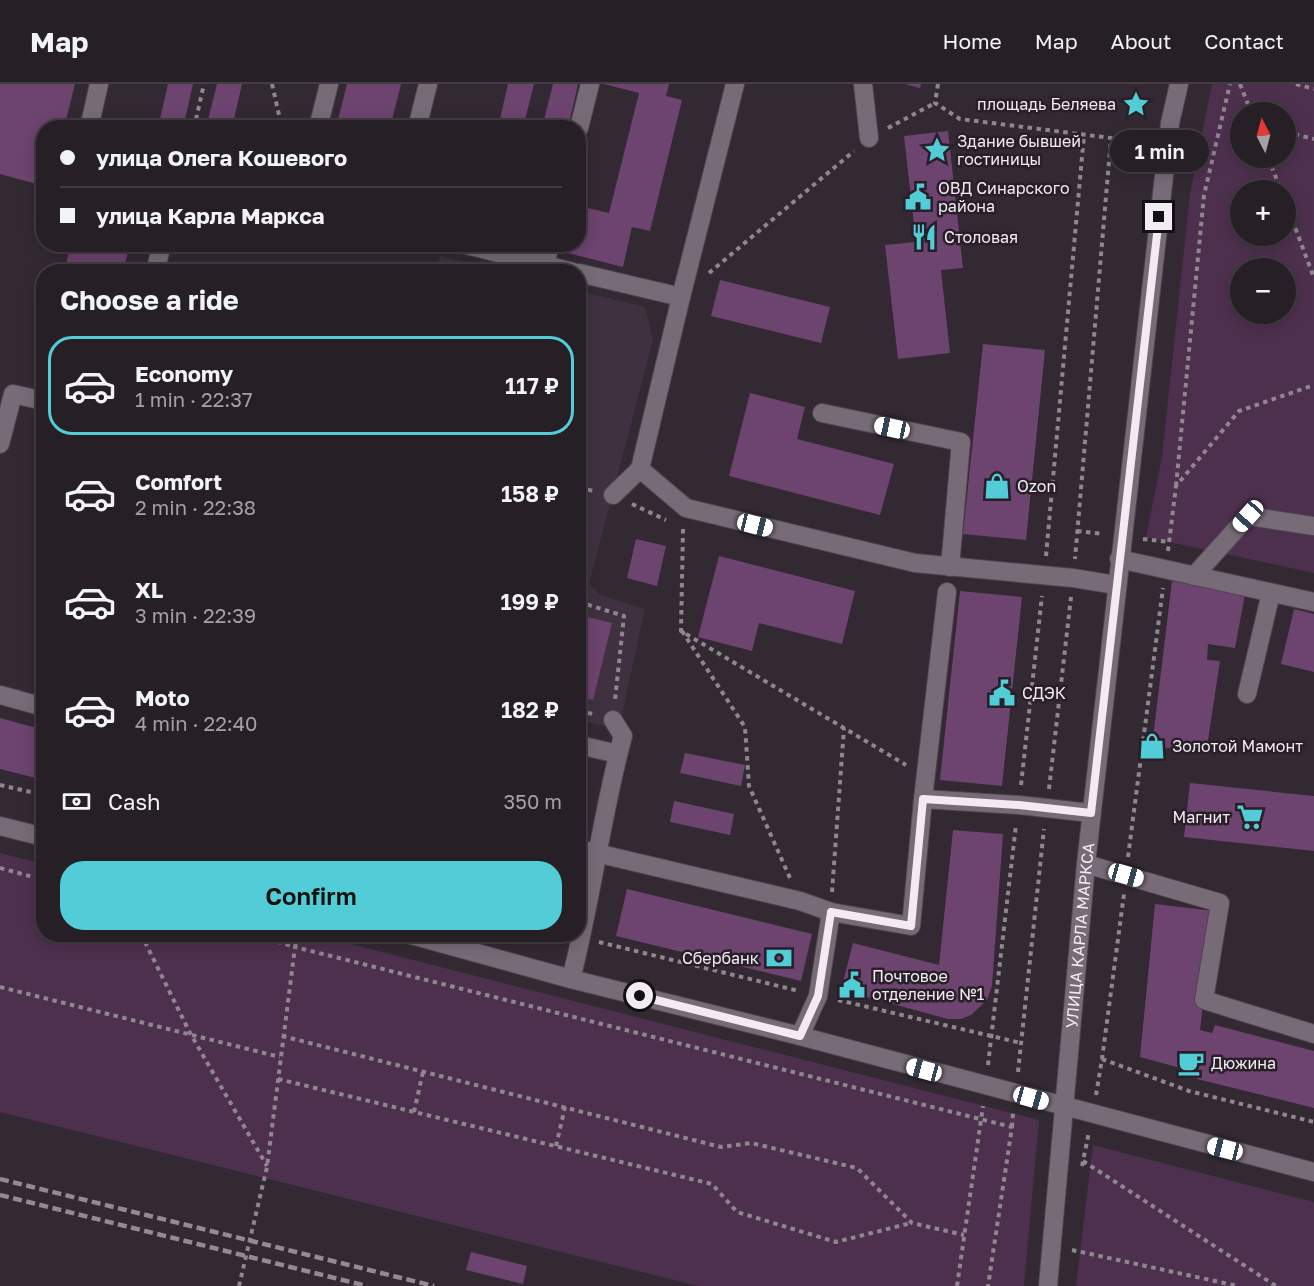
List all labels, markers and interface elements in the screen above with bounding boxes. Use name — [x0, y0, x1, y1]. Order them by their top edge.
text: Map — [30, 25, 88, 58]
text: Home — [942, 28, 1002, 54]
text: Map — [1035, 28, 1078, 54]
text: About — [1111, 28, 1171, 54]
text: Contact — [1204, 28, 1284, 54]
place icon: площадь Беляева — [1121, 89, 1151, 119]
place label: площадь Беляева — [977, 94, 1116, 114]
north arrow — [1230, 102, 1296, 168]
map controls — [1230, 102, 1296, 324]
callout: 1 min — [1110, 130, 1208, 172]
place label: Здание бывшей гостиницы — [957, 131, 1081, 169]
place icon: Здание бывшей гостиницы — [922, 135, 952, 165]
text: 1 min — [1134, 139, 1185, 163]
text: улица Олега Кошевого — [96, 144, 347, 171]
place label: ОВД Синарского района — [938, 178, 1070, 216]
button: + — [1230, 180, 1296, 246]
public building icon: ОВД Синарского района — [903, 182, 933, 212]
text: улица Карла Маркса — [96, 202, 325, 229]
route end — [1145, 203, 1172, 230]
restaurant icon: Столовая — [909, 222, 939, 252]
place label: Столовая — [944, 227, 1018, 247]
button: − — [1230, 258, 1296, 324]
text: Choose a ride — [60, 284, 239, 316]
icon: car — [63, 359, 117, 413]
text: Economy — [135, 360, 233, 387]
text: 117 ₽ — [505, 372, 559, 399]
text: 1 min · 22:37 — [135, 387, 253, 411]
car — [873, 415, 911, 441]
icon: car — [63, 467, 117, 521]
text: Comfort — [135, 468, 222, 495]
shop icon: Ozon — [982, 471, 1012, 501]
place label: Ozon — [1017, 476, 1056, 496]
text: 158 ₽ — [501, 480, 559, 507]
text: 2 min · 22:38 — [135, 495, 256, 519]
car — [1229, 497, 1267, 535]
car — [735, 512, 775, 538]
icon: car — [63, 575, 117, 629]
text: XL — [135, 576, 163, 603]
text: 199 ₽ — [500, 588, 559, 615]
text: 3 min · 22:39 — [135, 603, 256, 627]
public building icon: СДЭК — [987, 678, 1017, 708]
icon: car — [63, 683, 117, 737]
place label: СДЭК — [1022, 683, 1066, 703]
text: Moto — [135, 684, 190, 711]
text: 182 ₽ — [501, 696, 559, 723]
text: 4 min · 22:40 — [135, 711, 257, 735]
shop icon: Золотой Мамонт — [1137, 731, 1167, 761]
place label: Золотой Мамонт — [1172, 736, 1303, 756]
icon: cash — [60, 785, 93, 818]
text: Cash — [108, 788, 161, 815]
text: 350 m — [504, 789, 562, 813]
supermarket icon: Магнит — [1235, 802, 1265, 832]
place label: Магнит — [1172, 807, 1230, 827]
street label: УЛИЦА КАРЛА МАРКСА — [1061, 841, 1098, 1029]
button: Confirm — [60, 861, 562, 930]
car — [1106, 861, 1146, 889]
bank icon: Сбербанк — [764, 943, 794, 973]
place label: Сбербанк — [682, 948, 759, 968]
place label: Почтовое отделение №1 — [872, 966, 984, 1004]
public building icon: Почтовое отделение №1 — [837, 970, 867, 1000]
route start — [626, 982, 653, 1009]
cafe icon: Дюжина — [1176, 1048, 1206, 1078]
place label: Дюжина — [1211, 1053, 1276, 1073]
car — [904, 1057, 944, 1083]
car — [1011, 1084, 1051, 1112]
car — [1205, 1136, 1245, 1162]

